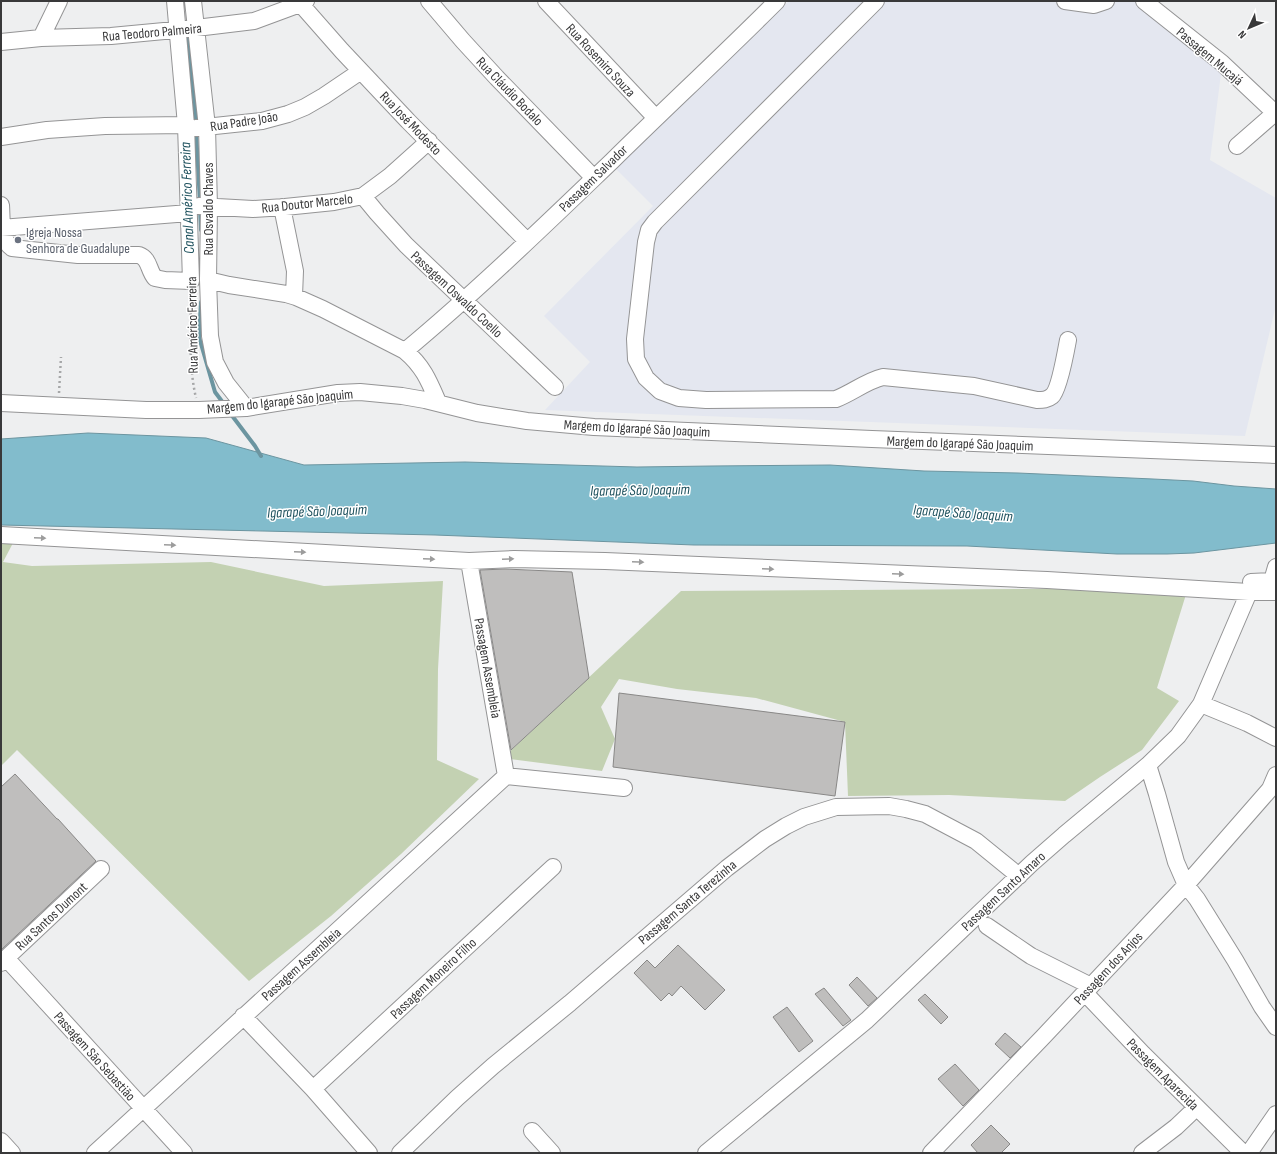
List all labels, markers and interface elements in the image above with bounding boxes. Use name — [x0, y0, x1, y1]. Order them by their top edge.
north arrow — [1229, 8, 1269, 48]
street label: Rua Teodoro Palmeira — [102, 20, 202, 45]
street label: Rua Rosemiro Souza — [562, 20, 639, 101]
street label: Passagem Mucajá — [1173, 24, 1246, 89]
text: N — [1235, 28, 1249, 41]
street label: Rua Cláudio Bodalo — [473, 54, 547, 129]
street label: Rua José Modesto — [376, 88, 445, 159]
street label: Rua Padre João — [209, 108, 279, 135]
street label: Passagem Salvador — [555, 141, 631, 215]
water label: Canal Américo Ferreira — [176, 142, 199, 254]
street label: Rua Osvaldo Chaves — [200, 163, 217, 255]
street label: Rua Doutor Marcelo — [261, 190, 354, 217]
place label: Igreja Nossa Senhora de Guadalupe — [26, 224, 130, 257]
marker: Igreja Nossa Senhora de Guadalupe — [13, 235, 23, 245]
street label: Passagem Oswaldo Coello — [407, 247, 506, 341]
street label: Rua Américo Ferreira — [183, 276, 202, 374]
street label: Margem do Igarapé São Joaquim — [206, 385, 354, 418]
street label: Margem do Igarapé São Joaquim — [563, 416, 711, 441]
street label: Margem do Igarapé São Joaquim — [886, 432, 1034, 455]
water label: Igarapé São Joaquim — [590, 480, 691, 501]
water label: Igarapé São Joaquim — [267, 500, 368, 523]
water label: Igarapé São Joaquim — [912, 501, 1014, 526]
one-way arrow — [34, 534, 46, 541]
one-way arrow — [164, 541, 176, 548]
one-way arrow — [294, 548, 306, 555]
one-way arrow — [423, 555, 435, 562]
one-way arrow — [502, 556, 514, 563]
one-way arrow — [632, 559, 644, 566]
one-way arrow — [762, 565, 774, 572]
one-way arrow — [892, 571, 904, 578]
street label: Passagem Assembleia — [470, 617, 505, 719]
street label: Passagem Santo Amaro — [958, 848, 1049, 935]
street label: Passagem Santa Terezinha — [635, 856, 740, 948]
street label: Rua Santos Dumont — [12, 879, 91, 954]
street label: Passagem Assembleia — [258, 924, 345, 1005]
street label: Passagem dos Anjos — [1070, 928, 1146, 1008]
street label: Passagem Moneiro Filho — [387, 934, 480, 1023]
street label: Passagem São Sebastião — [50, 1008, 139, 1105]
street label: Passagem Aparecida — [1123, 1035, 1202, 1114]

